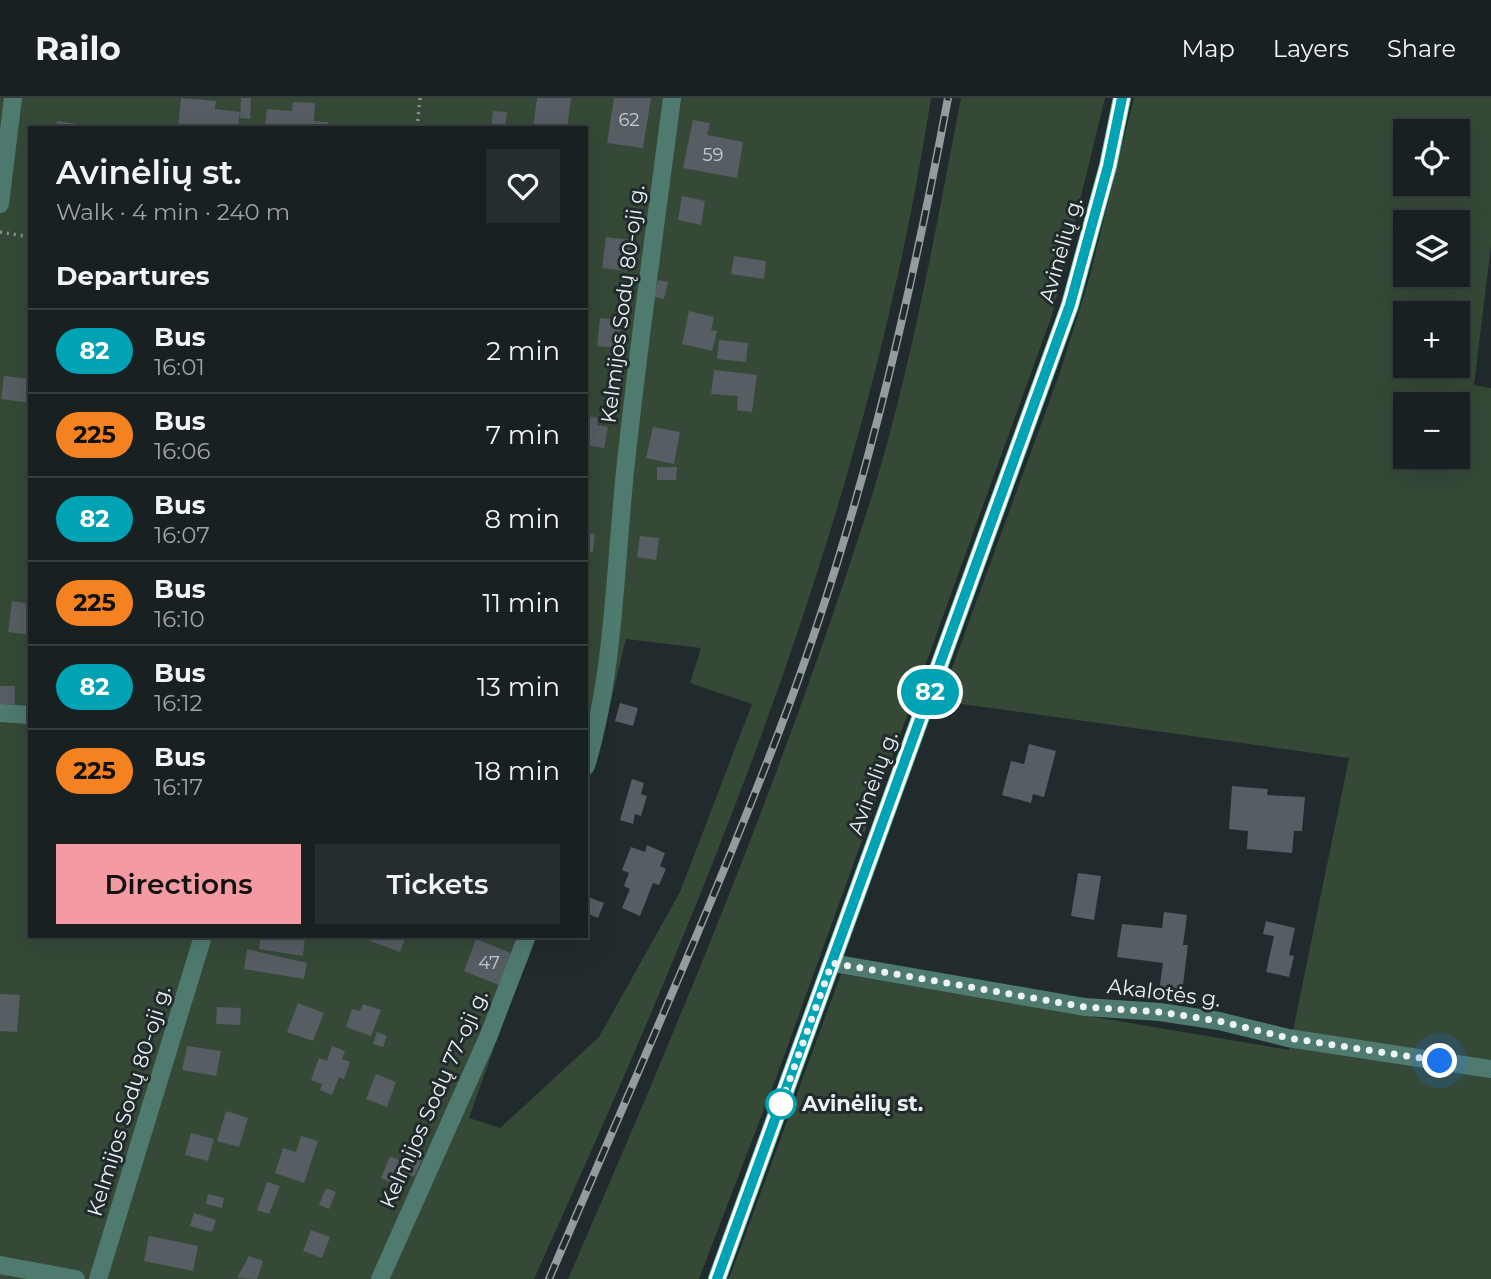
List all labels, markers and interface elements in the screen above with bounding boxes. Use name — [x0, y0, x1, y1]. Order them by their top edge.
text: Railo — [35, 28, 121, 68]
text: Map — [1181, 34, 1235, 63]
text: Layers — [1273, 34, 1349, 63]
text: Share — [1387, 34, 1456, 63]
house number: 62 — [618, 109, 640, 131]
map controls — [1393, 119, 1470, 469]
button: locate — [1393, 119, 1470, 196]
house number: 59 — [702, 144, 724, 166]
button: heart — [486, 149, 560, 223]
text: Avinėlių st. — [56, 152, 242, 192]
street label: Kelmijos Sodų 80-oji g. — [595, 183, 650, 424]
street label: Avinėlių g. — [1034, 194, 1087, 305]
text: Walk · 4 min · 240 m — [56, 198, 290, 226]
button: layers — [1393, 210, 1470, 287]
text: Departures — [56, 260, 210, 292]
button: + — [1393, 301, 1470, 378]
text: Bus — [154, 321, 206, 353]
text: 2 min — [486, 335, 560, 367]
text: 82 — [80, 336, 110, 365]
text: 16:01 — [154, 353, 205, 381]
button: − — [1393, 392, 1470, 469]
text: Bus — [154, 405, 206, 437]
text: 7 min — [486, 419, 560, 451]
text: 225 — [73, 420, 116, 449]
text: 16:06 — [154, 437, 210, 465]
text: Bus — [154, 489, 206, 521]
text: 8 min — [484, 503, 560, 535]
text: 82 — [80, 504, 110, 533]
text: 16:07 — [154, 521, 210, 549]
text: Bus — [154, 573, 206, 605]
text: 11 min — [482, 587, 560, 619]
text: 225 — [73, 588, 116, 617]
text: 16:10 — [154, 605, 205, 633]
text: Bus — [154, 657, 206, 689]
line badge: 82 — [898, 669, 962, 715]
text: 13 min — [477, 671, 560, 703]
text: 82 — [80, 672, 110, 701]
text: 82 — [915, 677, 945, 706]
text: 16:12 — [154, 689, 203, 717]
street label: Avinėlių g. — [842, 728, 903, 838]
text: Bus — [154, 741, 206, 773]
text: 18 min — [475, 755, 560, 787]
text: 225 — [73, 756, 116, 785]
text: 16:17 — [154, 773, 203, 801]
button: Directions — [56, 844, 301, 924]
button: Tickets — [315, 844, 560, 924]
house number: 47 — [478, 952, 500, 974]
street label: Akalotės g. — [1106, 973, 1222, 1012]
street label: Kelmijos Sodų 80-oji g. — [82, 983, 176, 1219]
street label: Kelmijos Sodų 77-oji g. — [374, 986, 493, 1212]
your location — [1422, 1043, 1457, 1078]
marker: Avinėlių st. — [766, 1089, 796, 1119]
place label: Avinėlių st. — [801, 1091, 923, 1116]

